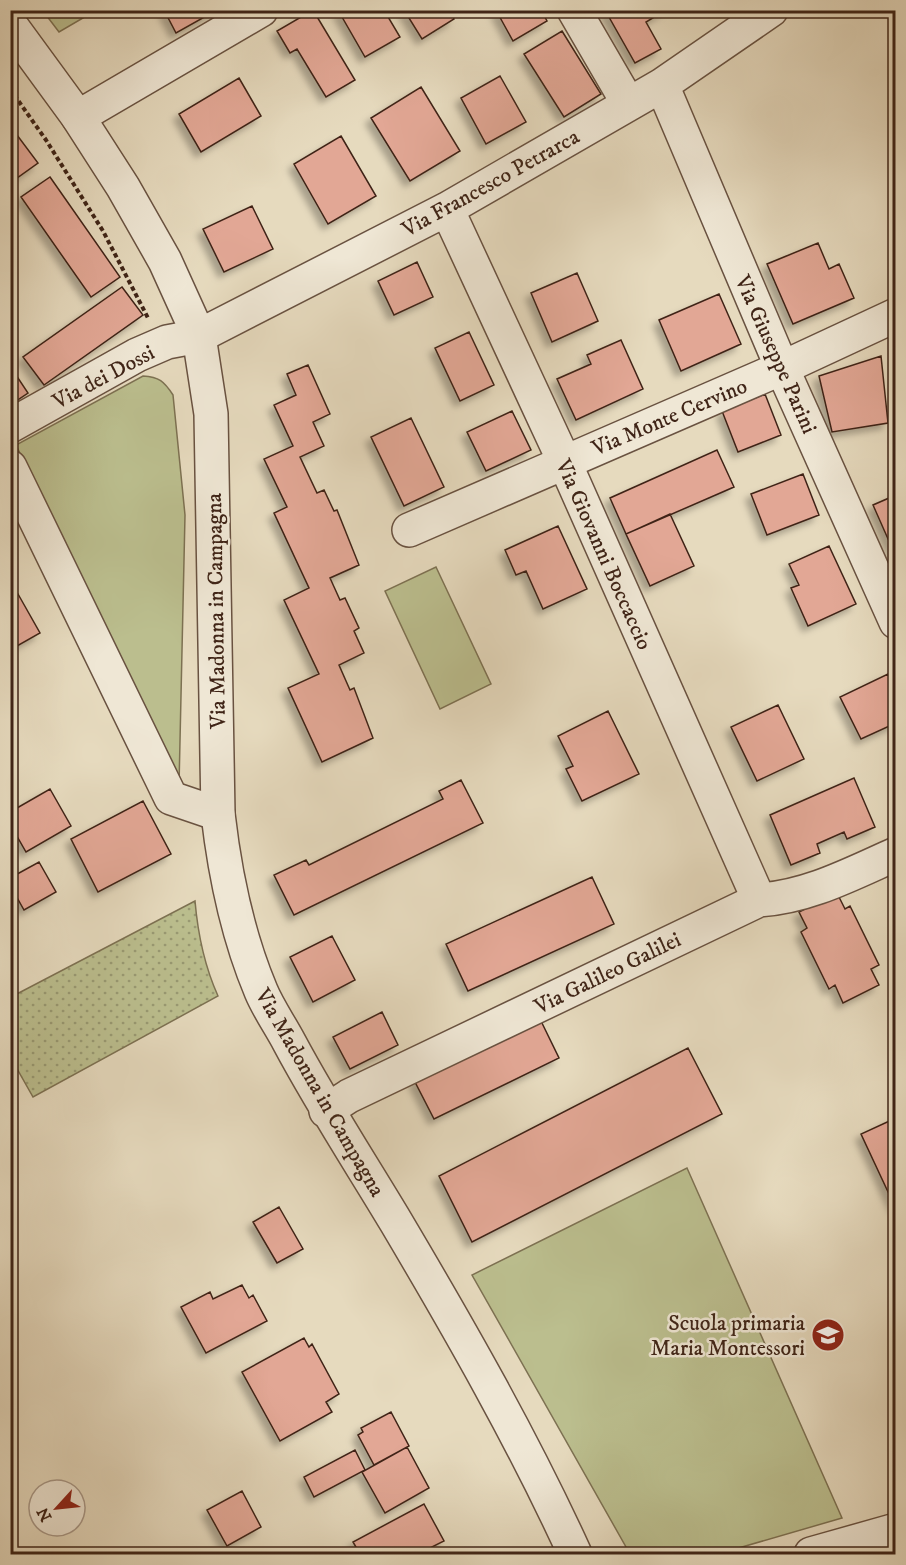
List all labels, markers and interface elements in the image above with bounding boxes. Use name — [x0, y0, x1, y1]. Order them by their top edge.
street label: Via Francesco Petrarca — [396, 123, 585, 244]
street label: Via Giuseppe Parini — [728, 270, 823, 438]
street label: Via dei Dossi — [47, 339, 159, 416]
street label: Via Monte Cervino — [587, 373, 751, 463]
street label: Via Giovanni Boccaccio — [549, 454, 658, 654]
street label: Via Madonna in Campagna — [201, 492, 232, 730]
street label: Via Galileo Galilei — [529, 926, 685, 1021]
street label: Via Madonna in Campagna — [249, 983, 391, 1202]
place label: Scuola primaria Maria Montessori — [650, 1310, 806, 1362]
school or university icon: Scuola primaria Maria Montessori — [810, 1317, 846, 1353]
north arrow — [27, 1478, 87, 1538]
text: N — [33, 1504, 56, 1525]

